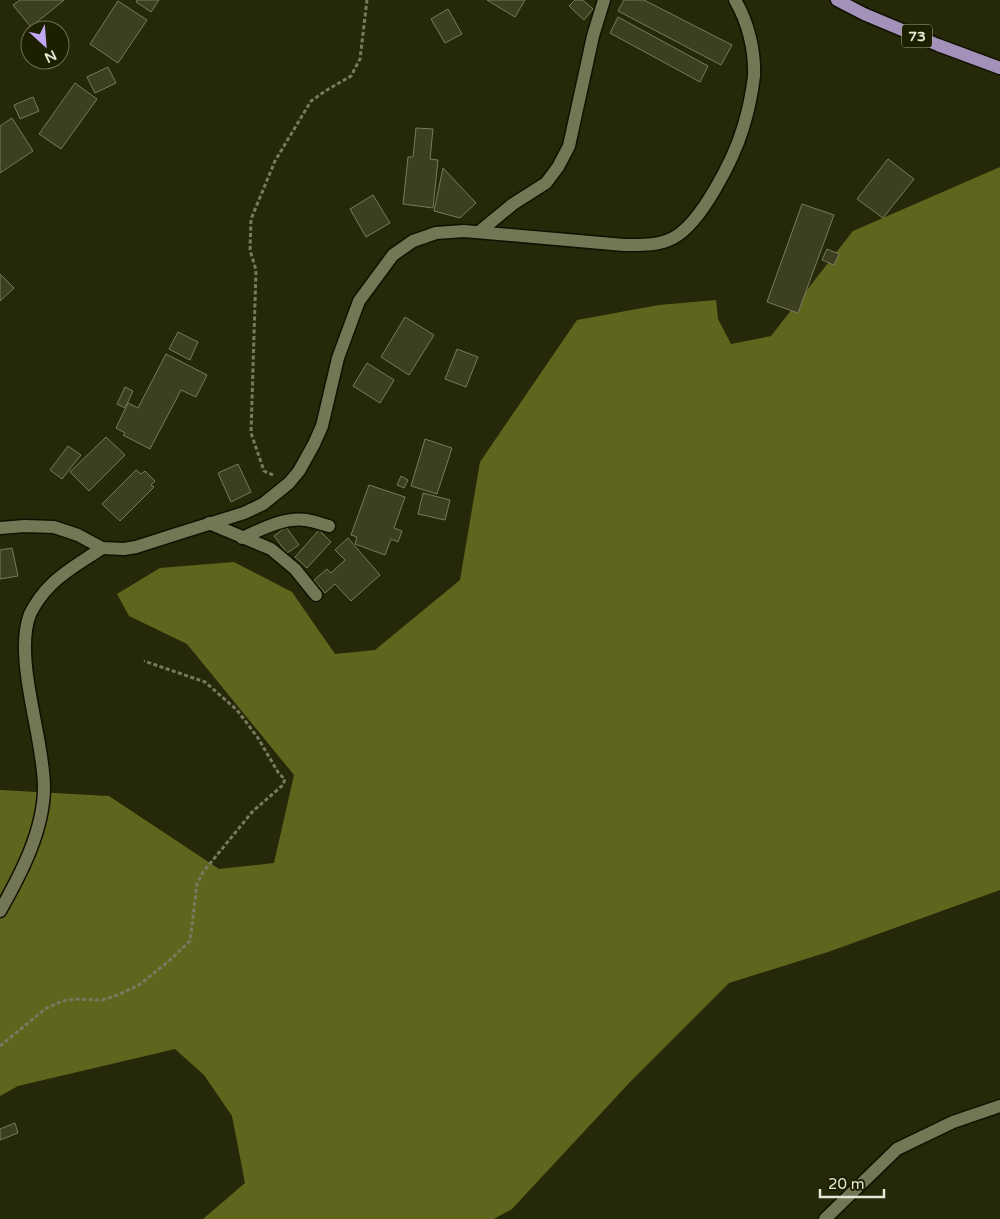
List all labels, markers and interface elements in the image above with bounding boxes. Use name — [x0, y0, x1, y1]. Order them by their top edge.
north arrow — [20, 20, 70, 70]
road number: 73 — [902, 24, 932, 48]
text: N — [42, 46, 59, 66]
scale bar — [820, 1166, 884, 1198]
text: 20 m — [828, 1175, 865, 1193]

